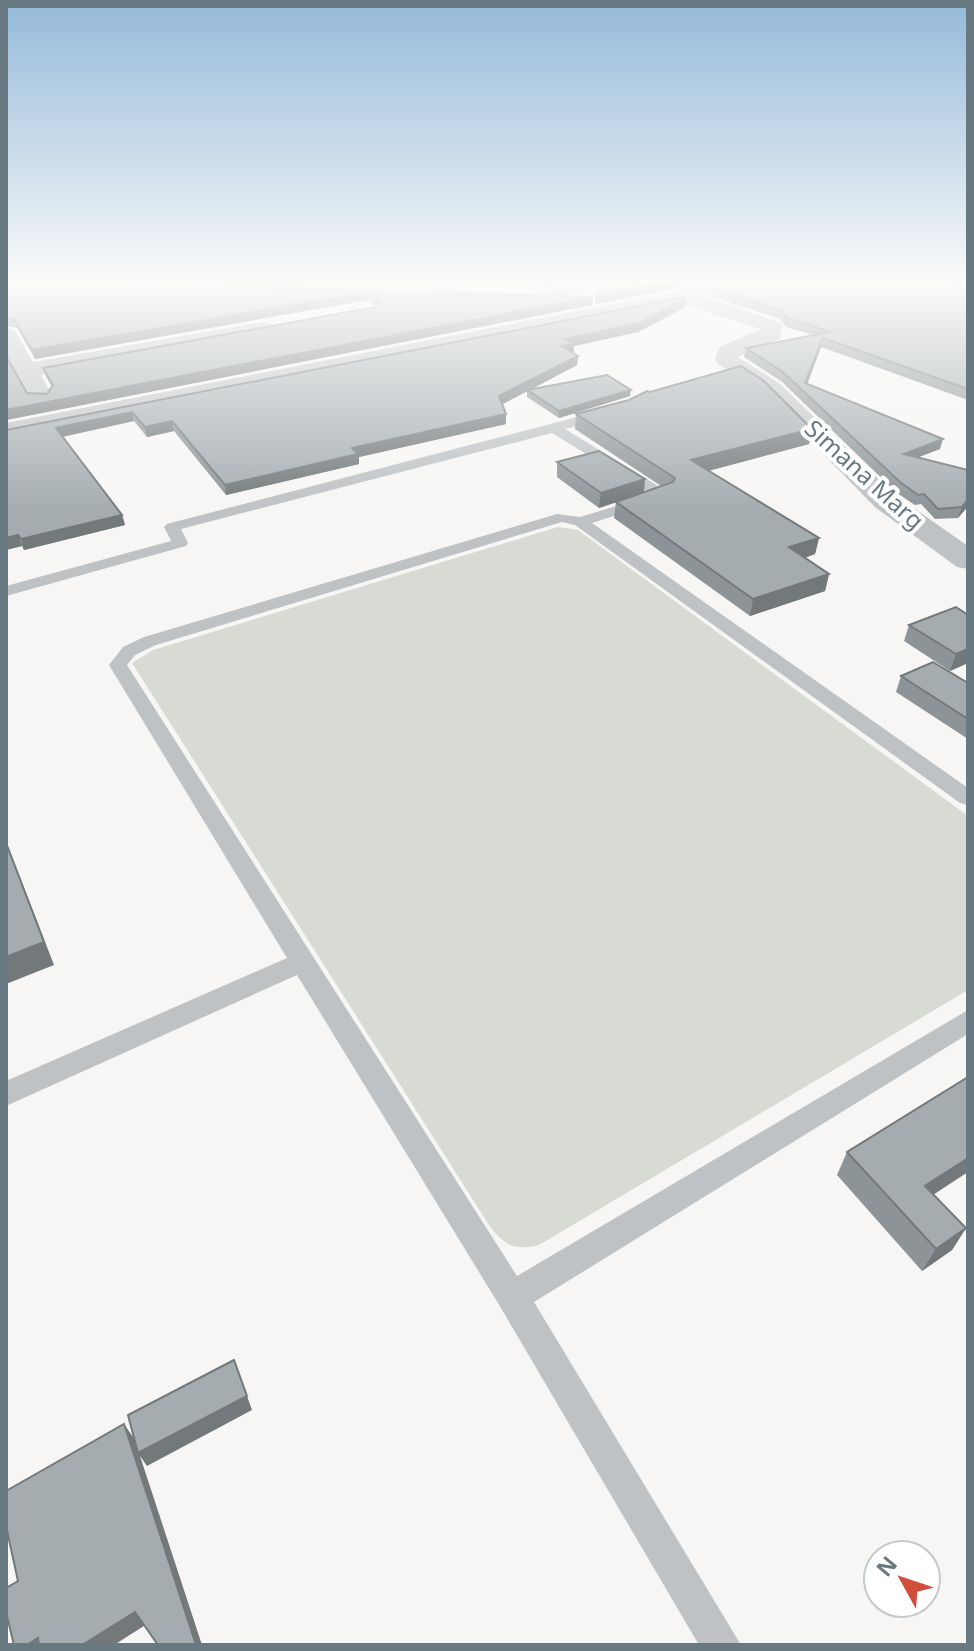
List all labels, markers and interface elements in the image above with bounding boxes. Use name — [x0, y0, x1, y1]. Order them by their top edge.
street label: Simana Marg — [798, 412, 932, 536]
north arrow — [862, 1539, 942, 1619]
text: N — [869, 1549, 903, 1582]

